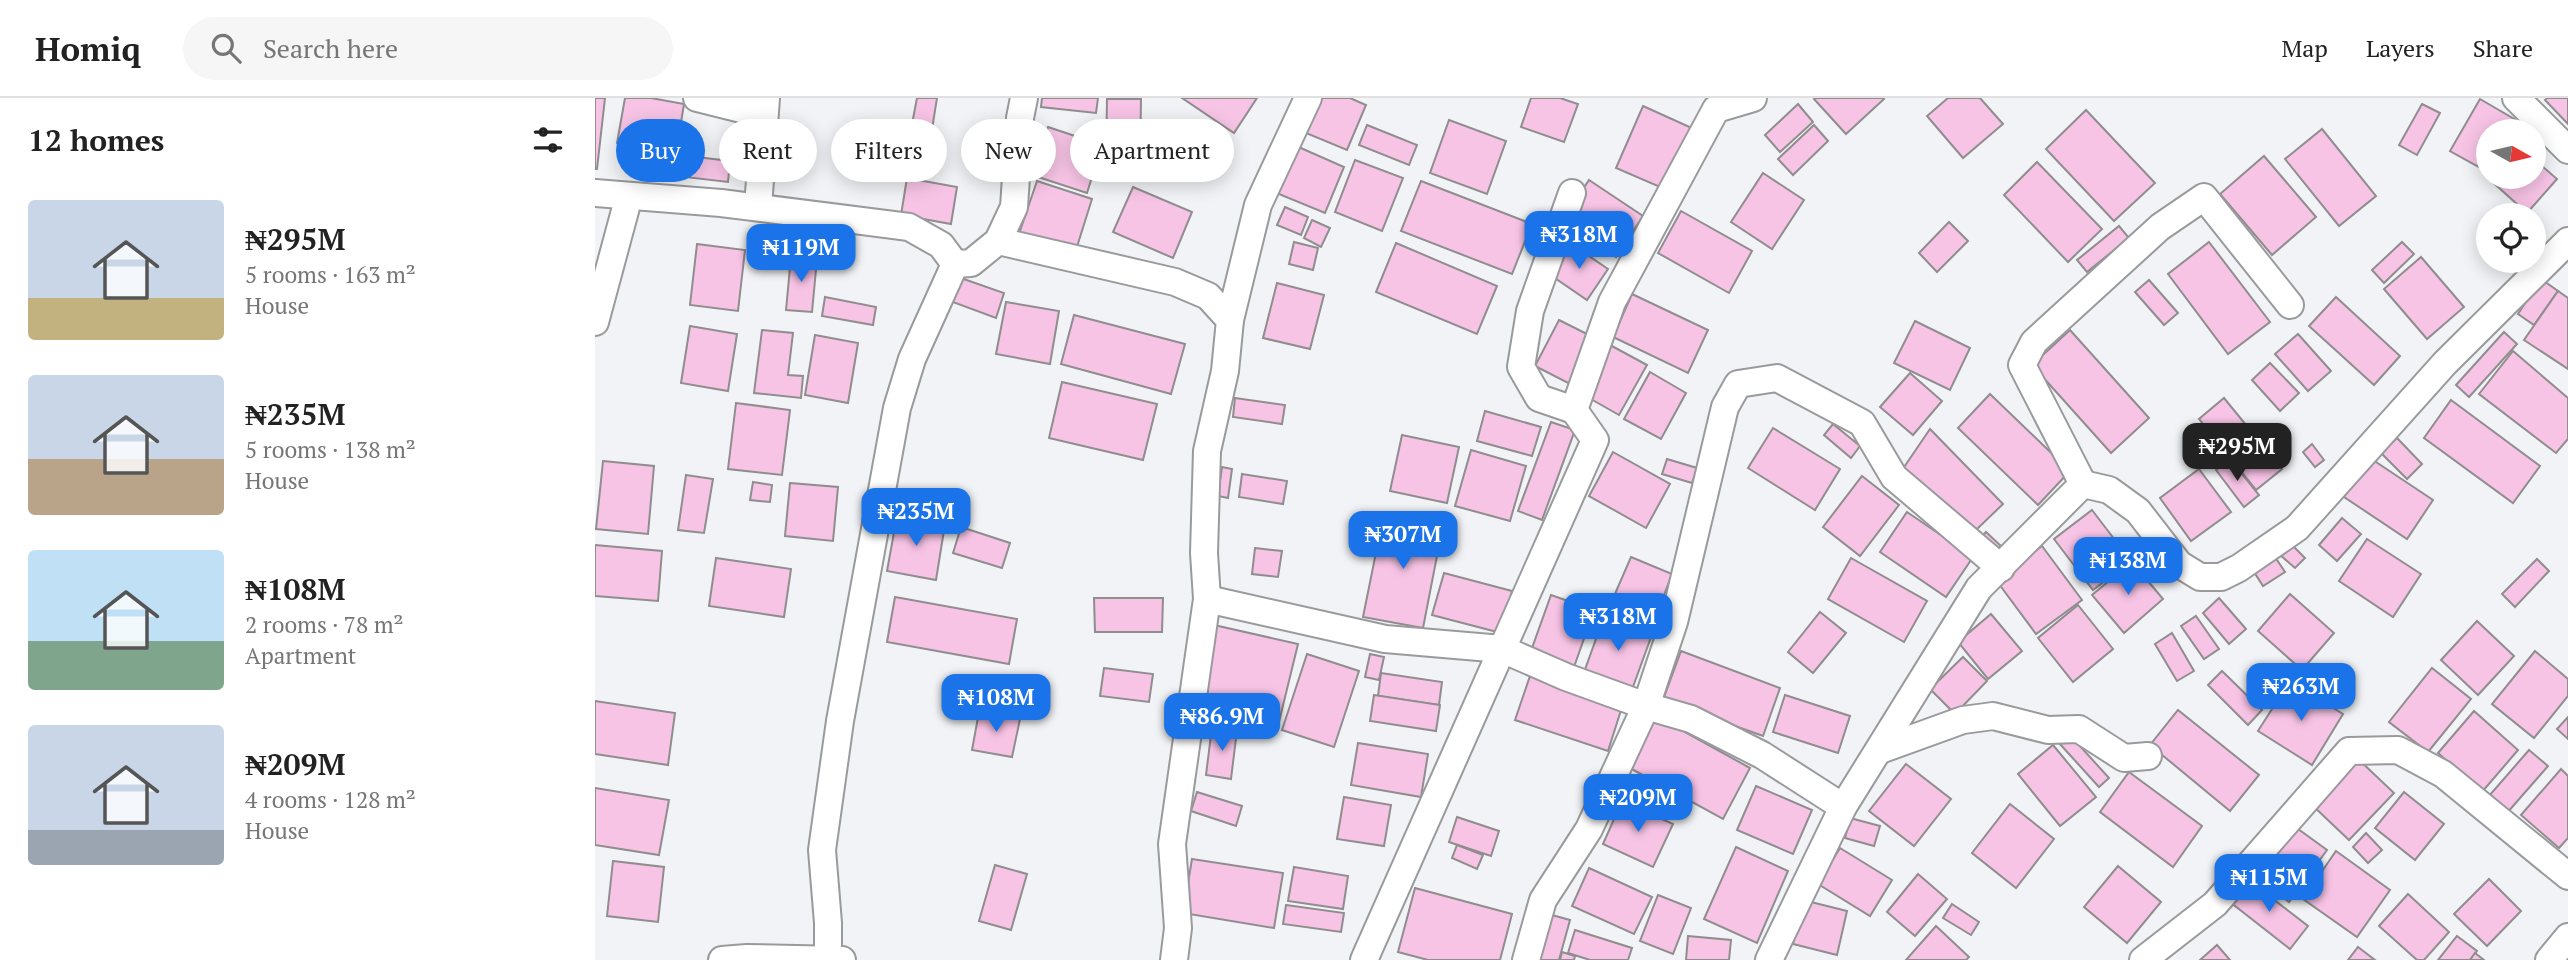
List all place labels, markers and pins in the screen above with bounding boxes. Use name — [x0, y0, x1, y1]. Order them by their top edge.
pin: ₦318M — [1530, 212, 1628, 271]
pin: ₦119M — [752, 225, 850, 284]
pin: ₦295M — [2188, 424, 2286, 483]
pin: ₦235M — [867, 489, 965, 548]
pin: ₦307M — [1354, 512, 1452, 571]
pin: ₦138M — [2079, 538, 2177, 597]
pin: ₦318M — [1569, 594, 1667, 653]
pin: ₦263M — [2252, 664, 2350, 723]
pin: ₦108M — [947, 674, 1045, 734]
pin: ₦86.9M — [1165, 694, 1279, 753]
pin: ₦209M — [1589, 774, 1687, 834]
pin: ₦115M — [2220, 854, 2318, 914]

